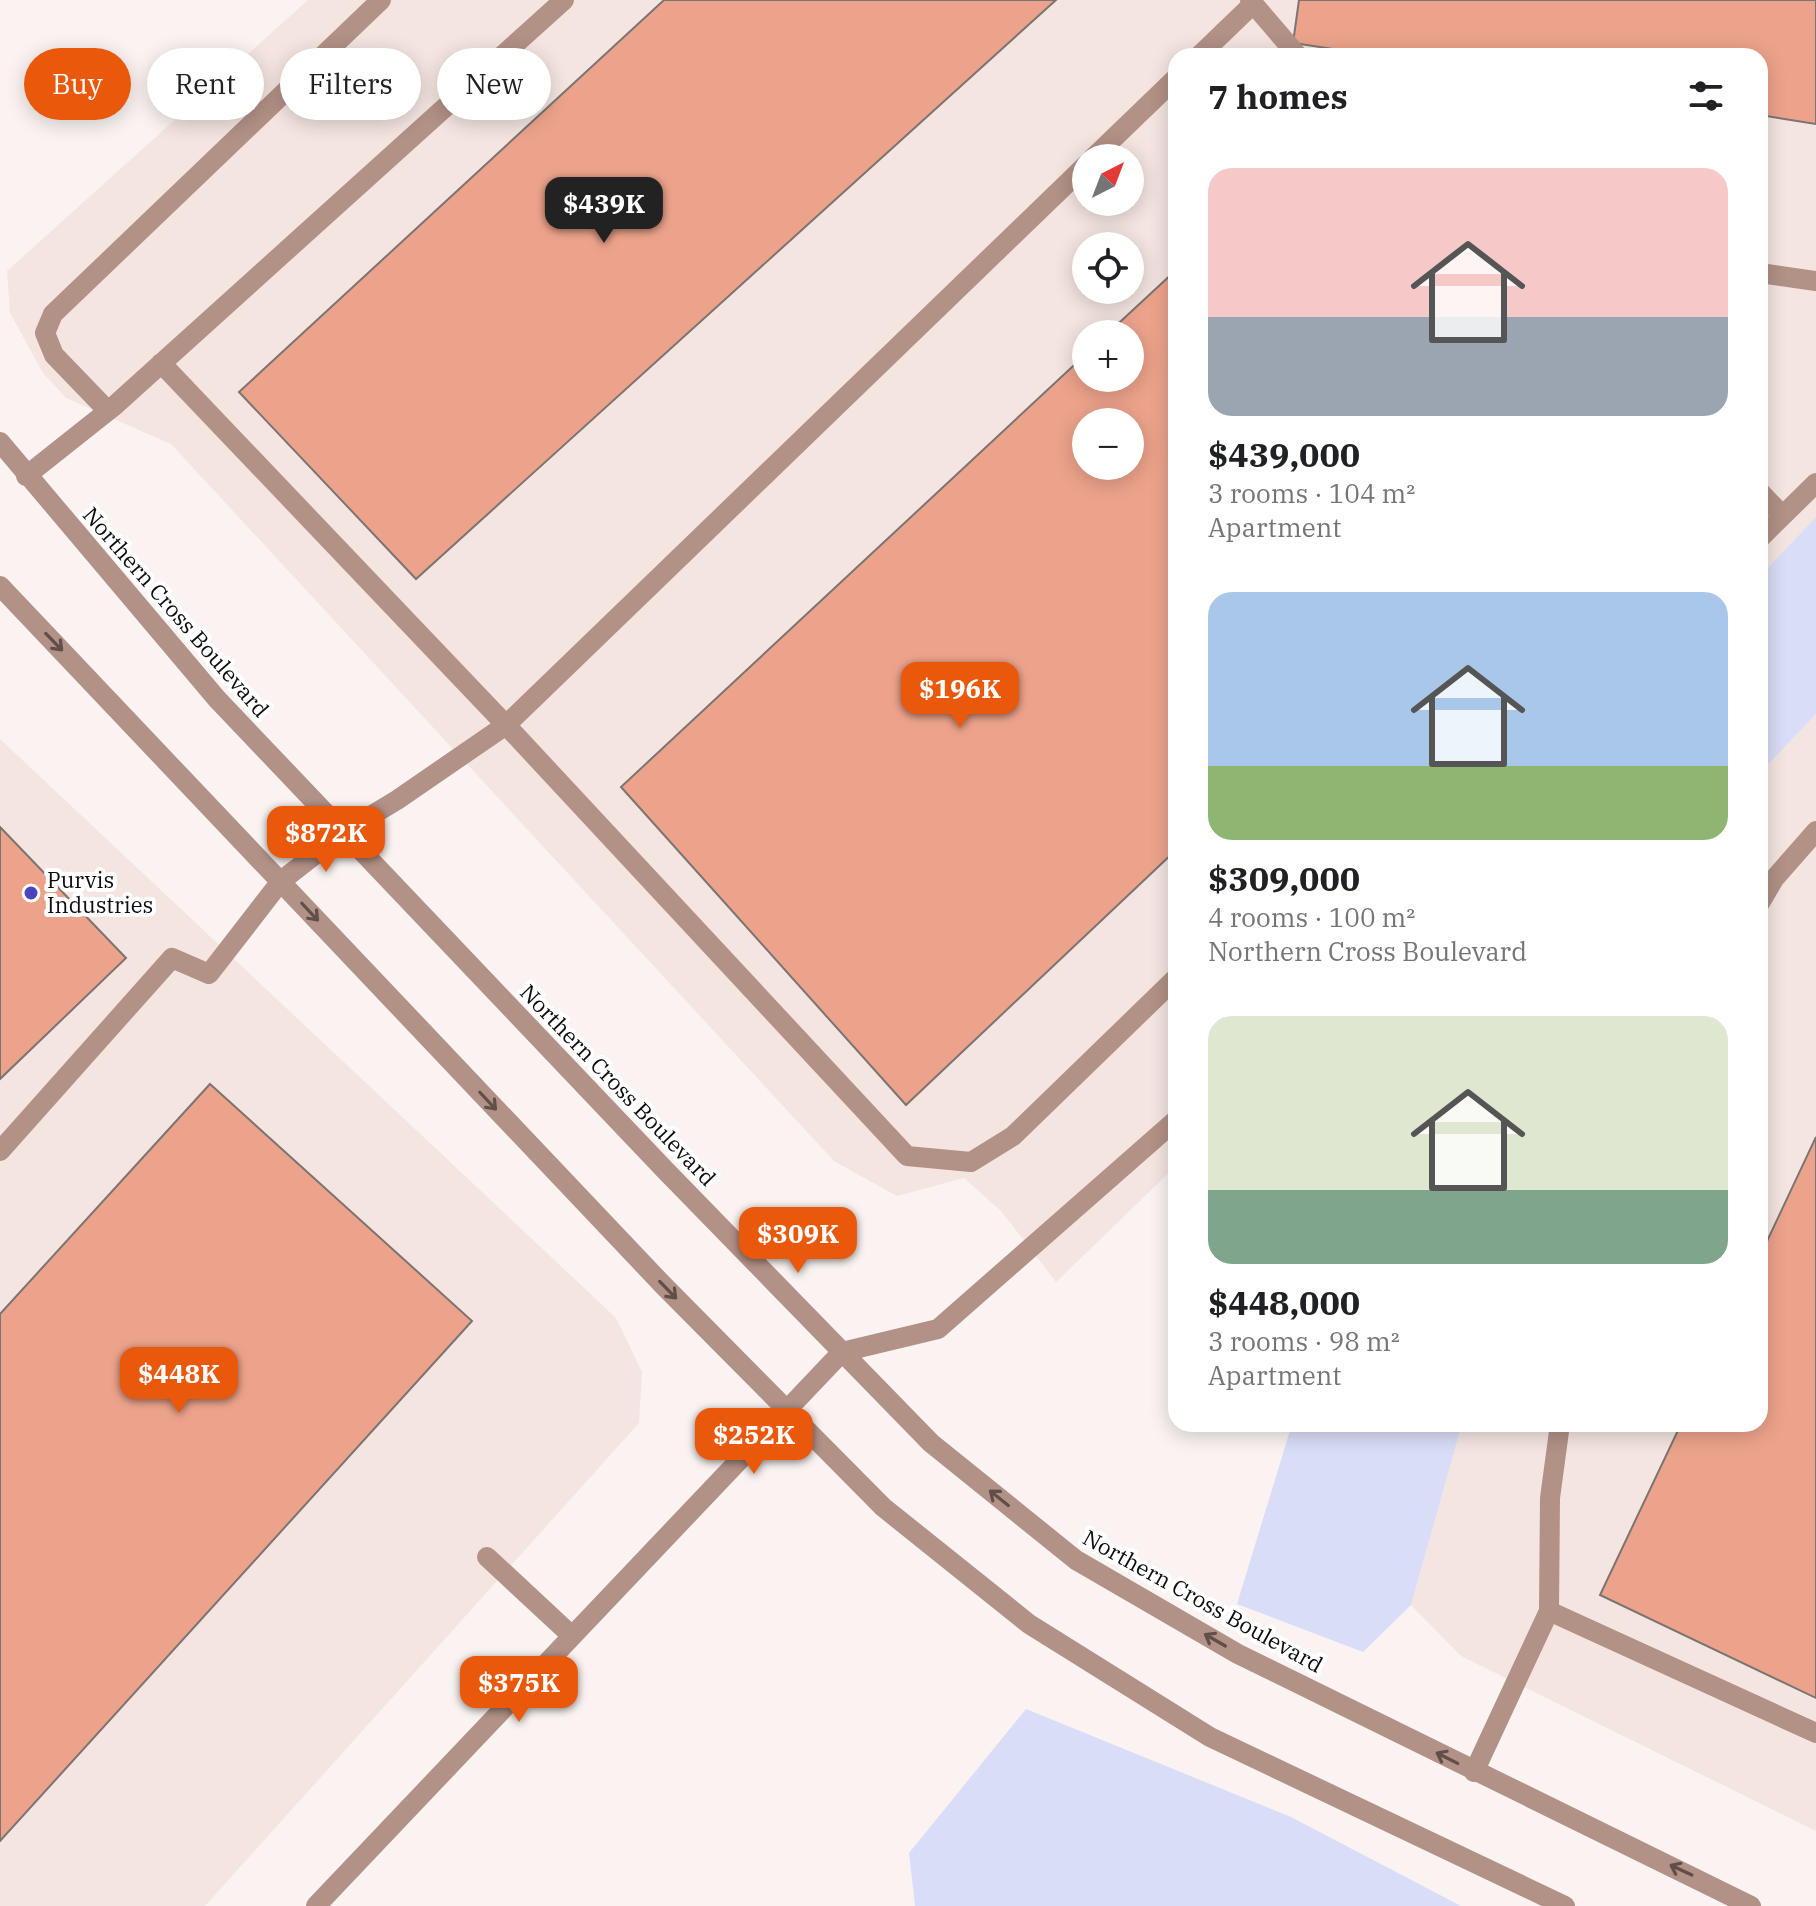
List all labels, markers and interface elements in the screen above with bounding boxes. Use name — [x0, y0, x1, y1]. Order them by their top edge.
chip: Buy — [24, 48, 131, 120]
chip: Rent — [147, 48, 264, 120]
chip: Filters — [280, 48, 421, 120]
chip: New — [437, 48, 551, 120]
text: 7 homes — [1208, 74, 1348, 118]
icon: filters — [1684, 74, 1728, 118]
north arrow — [1072, 144, 1144, 216]
map controls — [1072, 144, 1144, 480]
pin: $439K — [548, 177, 660, 245]
text: $439K — [563, 186, 645, 220]
icon: home — [1396, 220, 1540, 364]
button: locate — [1072, 232, 1144, 304]
button: + — [1072, 320, 1144, 392]
button: − — [1072, 408, 1144, 480]
text: $439,000 — [1208, 432, 1360, 476]
text: 3 rooms · 104 m² — [1208, 476, 1415, 510]
street label: Northern Cross Boulevard — [77, 500, 276, 723]
text: Apartment — [1208, 510, 1341, 544]
one-way arrow — [44, 632, 62, 652]
icon: home — [1396, 644, 1540, 788]
pin: $196K — [904, 662, 1016, 730]
text: $196K — [919, 671, 1001, 705]
pin: $872K — [270, 806, 382, 874]
text: $872K — [285, 815, 367, 849]
text: $309,000 — [1208, 856, 1360, 900]
place label: Purvis Industries — [47, 865, 153, 919]
marker: Purvis Industries — [22, 884, 40, 902]
text: 4 rooms · 100 m² — [1208, 900, 1415, 934]
one-way arrow — [300, 902, 318, 922]
text: Northern Cross Boulevard — [1208, 934, 1527, 968]
street label: Northern Cross Boulevard — [514, 978, 723, 1192]
icon: home — [1396, 1068, 1540, 1212]
one-way arrow — [479, 1091, 498, 1111]
pin: $309K — [742, 1207, 854, 1275]
text: $309K — [757, 1216, 839, 1250]
one-way arrow — [658, 1280, 677, 1300]
text: $448,000 — [1208, 1280, 1360, 1324]
text: 3 rooms · 98 m² — [1208, 1324, 1400, 1358]
pin: $448K — [123, 1347, 235, 1415]
text: $448K — [138, 1356, 220, 1390]
text: Apartment — [1208, 1358, 1341, 1392]
pin: $252K — [698, 1408, 810, 1476]
text: $252K — [713, 1417, 795, 1451]
one-way arrow — [989, 1489, 1010, 1507]
street label: Northern Cross Boulevard — [1078, 1522, 1328, 1679]
one-way arrow — [1204, 1632, 1227, 1648]
pin: $375K — [463, 1656, 575, 1724]
text: $375K — [478, 1665, 560, 1699]
one-way arrow — [1435, 1750, 1459, 1765]
one-way arrow — [1670, 1862, 1694, 1877]

